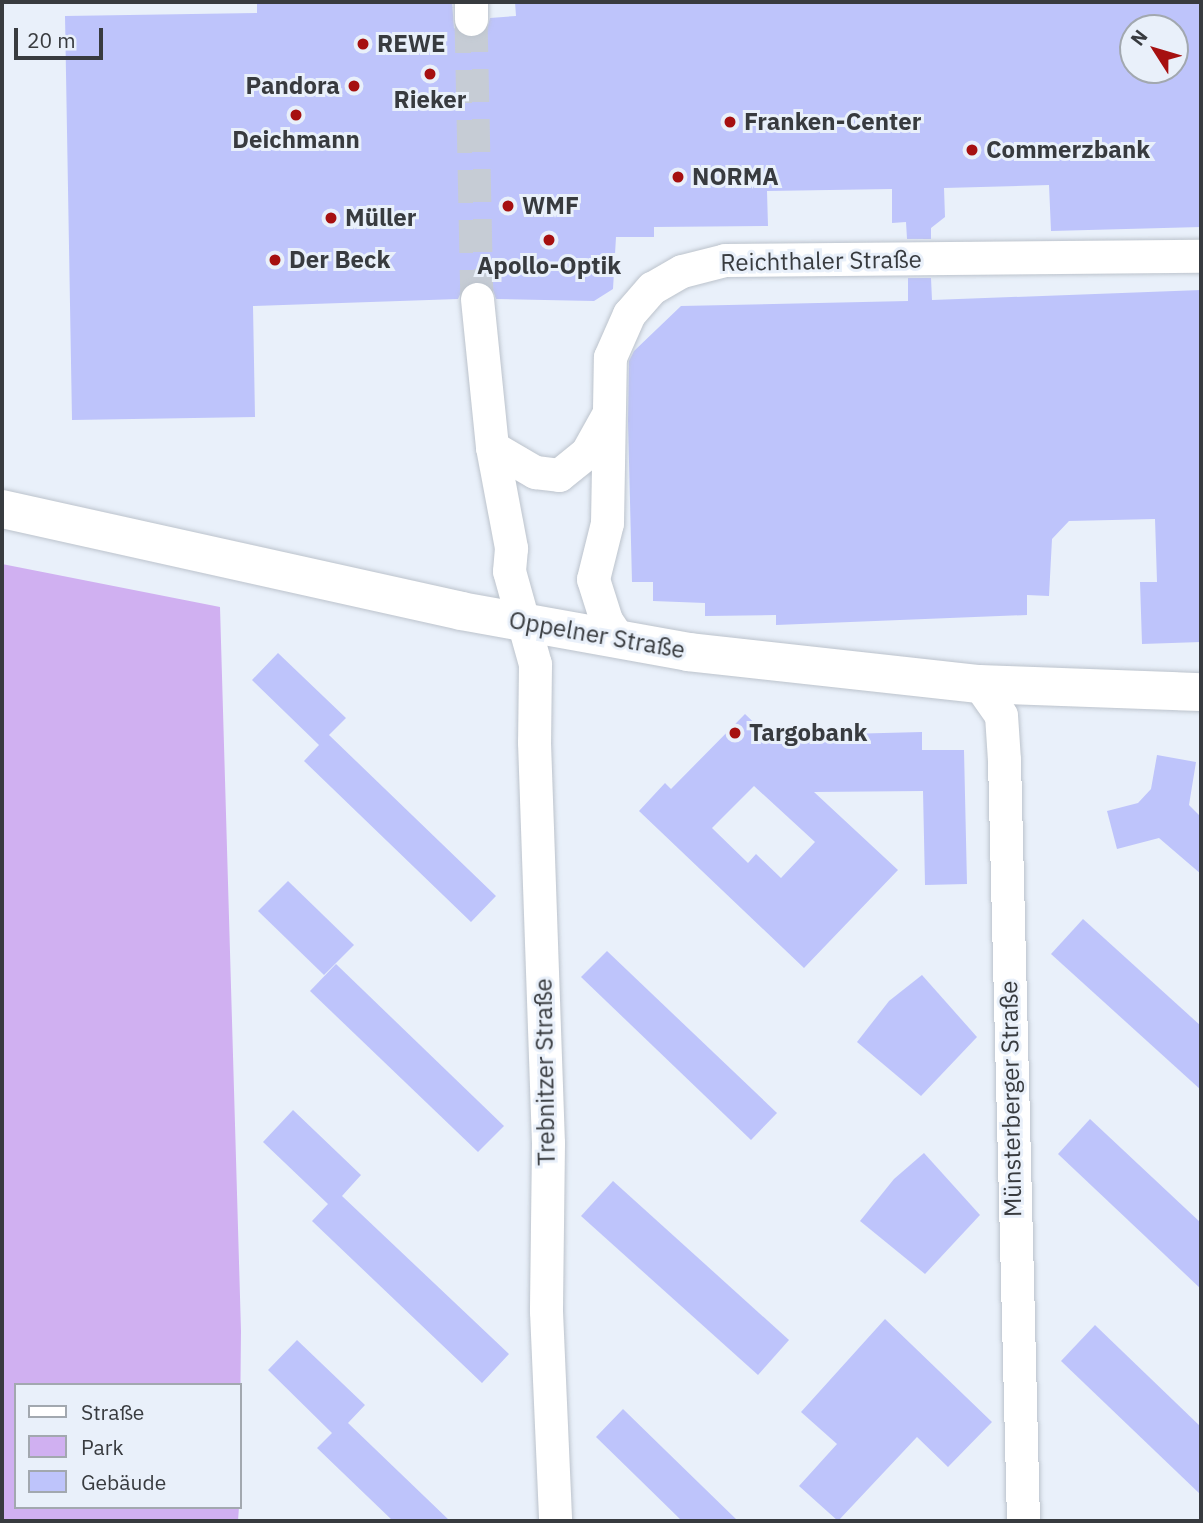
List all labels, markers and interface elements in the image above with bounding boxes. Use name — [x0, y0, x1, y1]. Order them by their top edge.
scale bar — [18, 14, 107, 58]
north arrow — [1119, 14, 1189, 84]
text: N — [1125, 25, 1153, 50]
text: 20 m — [27, 26, 76, 54]
place label: REWE — [377, 30, 446, 58]
marker: REWE — [355, 36, 371, 52]
marker: Rieker — [422, 66, 438, 82]
place label: Pandora — [246, 72, 340, 100]
marker: Pandora — [346, 78, 362, 94]
place label: Rieker — [394, 86, 466, 114]
marker: Deichmann — [288, 107, 304, 123]
place label: Franken-Center — [744, 108, 921, 136]
marker: Franken-Center — [722, 114, 738, 130]
place label: Deichmann — [232, 126, 360, 154]
place label: Commerzbank — [986, 136, 1150, 164]
marker: Commerzbank — [964, 142, 980, 158]
place label: NORMA — [692, 163, 779, 191]
marker: NORMA — [670, 169, 686, 185]
place label: WMF — [522, 192, 579, 220]
marker: WMF — [500, 198, 516, 214]
place label: Müller — [345, 204, 416, 232]
marker: Müller — [323, 210, 339, 226]
marker: Apollo-Optik — [541, 232, 557, 248]
street label: Reichthaler Straße — [720, 245, 922, 277]
place label: Der Beck — [289, 246, 390, 274]
marker: Der Beck — [267, 252, 283, 268]
place label: Apollo-Optik — [477, 252, 621, 280]
street label: Oppelner Straße — [507, 605, 687, 665]
place label: Targobank — [749, 719, 867, 747]
marker: Targobank — [727, 725, 743, 741]
street label: Trebnitzer Straße — [529, 978, 561, 1166]
street label: Münsterberger Straße — [995, 980, 1027, 1218]
legend — [14, 1383, 242, 1509]
text: Straße — [81, 1398, 144, 1426]
text: Park — [81, 1433, 124, 1461]
text: Gebäude — [81, 1468, 166, 1496]

